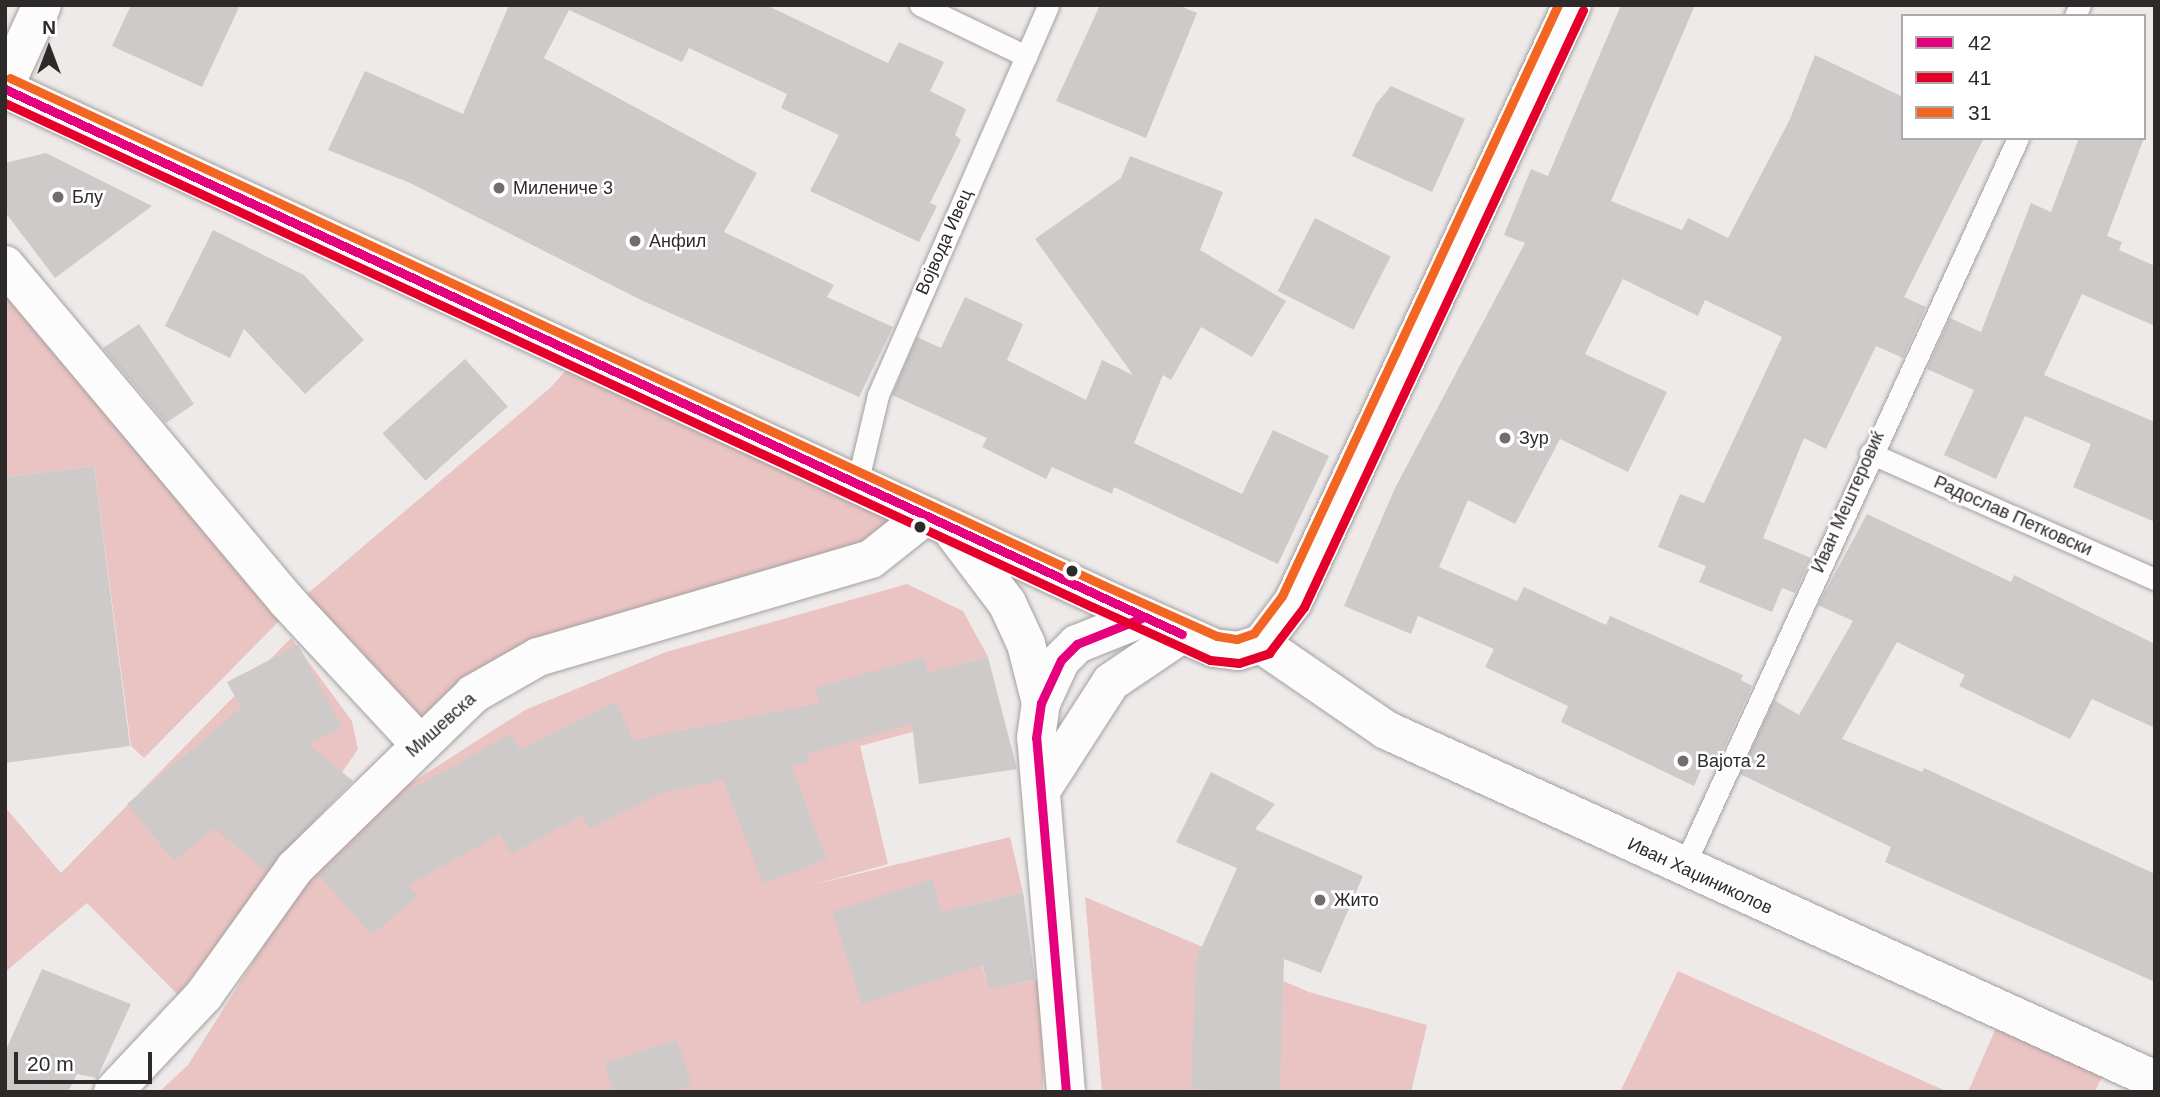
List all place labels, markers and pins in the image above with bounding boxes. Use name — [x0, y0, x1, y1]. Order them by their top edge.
place label: Милениче 3 — [513, 177, 613, 199]
marker: Милениче 3 — [491, 180, 507, 196]
place label: Блу — [72, 186, 103, 208]
marker: Блу — [50, 189, 66, 205]
place label: Анфил — [649, 230, 706, 252]
marker: Анфил — [627, 233, 643, 249]
place label: Зур — [1519, 427, 1549, 449]
marker: Зур — [1497, 430, 1513, 446]
unlabelled marker — [913, 520, 927, 534]
unlabelled marker — [1065, 564, 1079, 578]
place label: Вајота 2 — [1697, 750, 1766, 772]
marker: Вајота 2 — [1675, 753, 1691, 769]
place label: Жито — [1334, 889, 1379, 911]
marker: Жито — [1312, 892, 1328, 908]

